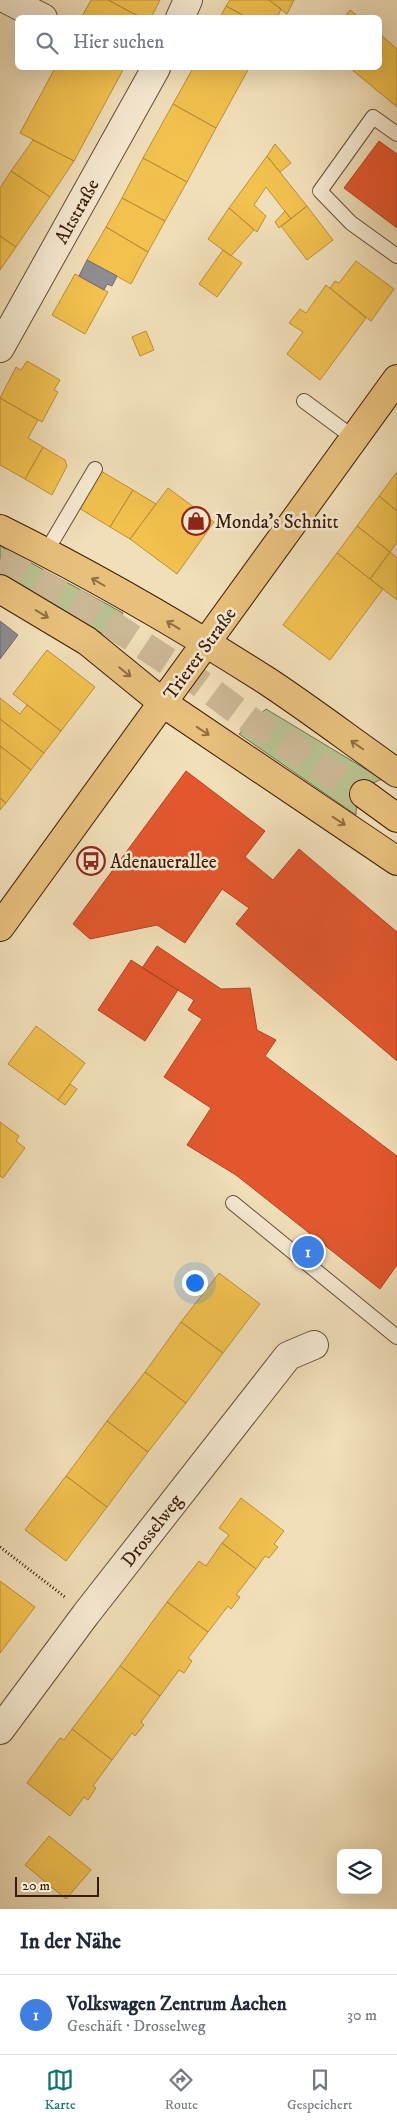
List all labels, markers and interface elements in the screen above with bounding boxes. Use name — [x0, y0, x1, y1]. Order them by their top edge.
search box — [15, 15, 382, 70]
icon: search — [33, 29, 61, 57]
text: Hier suchen — [73, 31, 164, 54]
street label: Altstraße — [50, 175, 105, 248]
shop icon: Monda's Schnitt — [181, 506, 211, 536]
place label: Monda's Schnitt — [215, 511, 339, 534]
one-way arrow — [92, 576, 106, 586]
street label: Trierer Straße — [159, 603, 242, 705]
one-way arrow — [35, 608, 49, 619]
one-way arrow — [167, 620, 181, 630]
one-way arrow — [118, 666, 131, 677]
one-way arrow — [196, 726, 210, 736]
one-way arrow — [350, 740, 364, 750]
one-way arrow — [331, 816, 345, 826]
bus stop icon: Adenauerallee — [76, 846, 106, 876]
place label: Adenauerallee — [110, 851, 217, 874]
pin: 1 — [292, 1233, 324, 1271]
your location — [182, 1270, 208, 1296]
street label: Drosselweg — [117, 1489, 188, 1572]
map controls — [337, 1849, 382, 1894]
button: layers — [337, 1849, 382, 1894]
scale bar — [15, 1874, 99, 1897]
text: 20 m — [22, 1877, 50, 1895]
text: In der Nähe — [20, 1929, 121, 1955]
text: Volkswagen Zentrum Aachen — [67, 1993, 287, 2016]
text: 1 — [33, 2005, 39, 2025]
text: 30 m — [347, 2005, 377, 2025]
text: Geschäft · Drosselweg — [67, 2016, 205, 2036]
tab: Karte — [45, 2066, 76, 2114]
tab: Route — [165, 2066, 198, 2114]
tab: Gespeichert — [287, 2066, 352, 2114]

